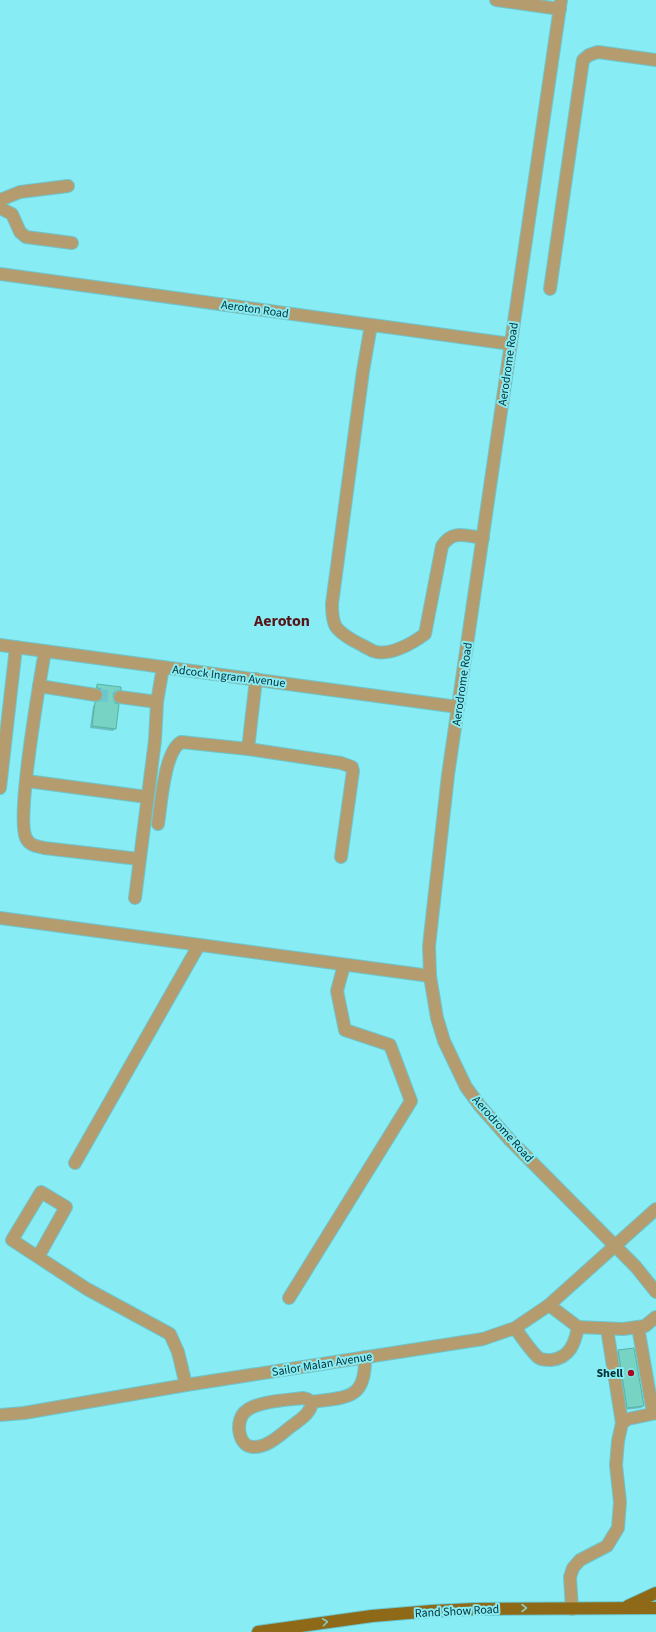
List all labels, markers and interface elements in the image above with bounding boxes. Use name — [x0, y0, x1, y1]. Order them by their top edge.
street label: Aeroton Road — [220, 296, 290, 323]
street label: Aerodrome Road — [494, 321, 523, 407]
district label: Aeroton — [253, 610, 310, 632]
street label: Aerodrome Road — [448, 641, 477, 727]
street label: Adcock Ingram Avenue — [171, 661, 286, 692]
street label: Aerodrome Road — [468, 1092, 537, 1166]
street label: Sailor Malan Avenue — [271, 1348, 374, 1381]
place label: Shell — [596, 1365, 624, 1382]
marker: Shell — [626, 1368, 636, 1378]
street label: Rand Show Road — [414, 1601, 500, 1622]
one-way arrow — [521, 1604, 527, 1612]
one-way arrow — [322, 1618, 328, 1627]

